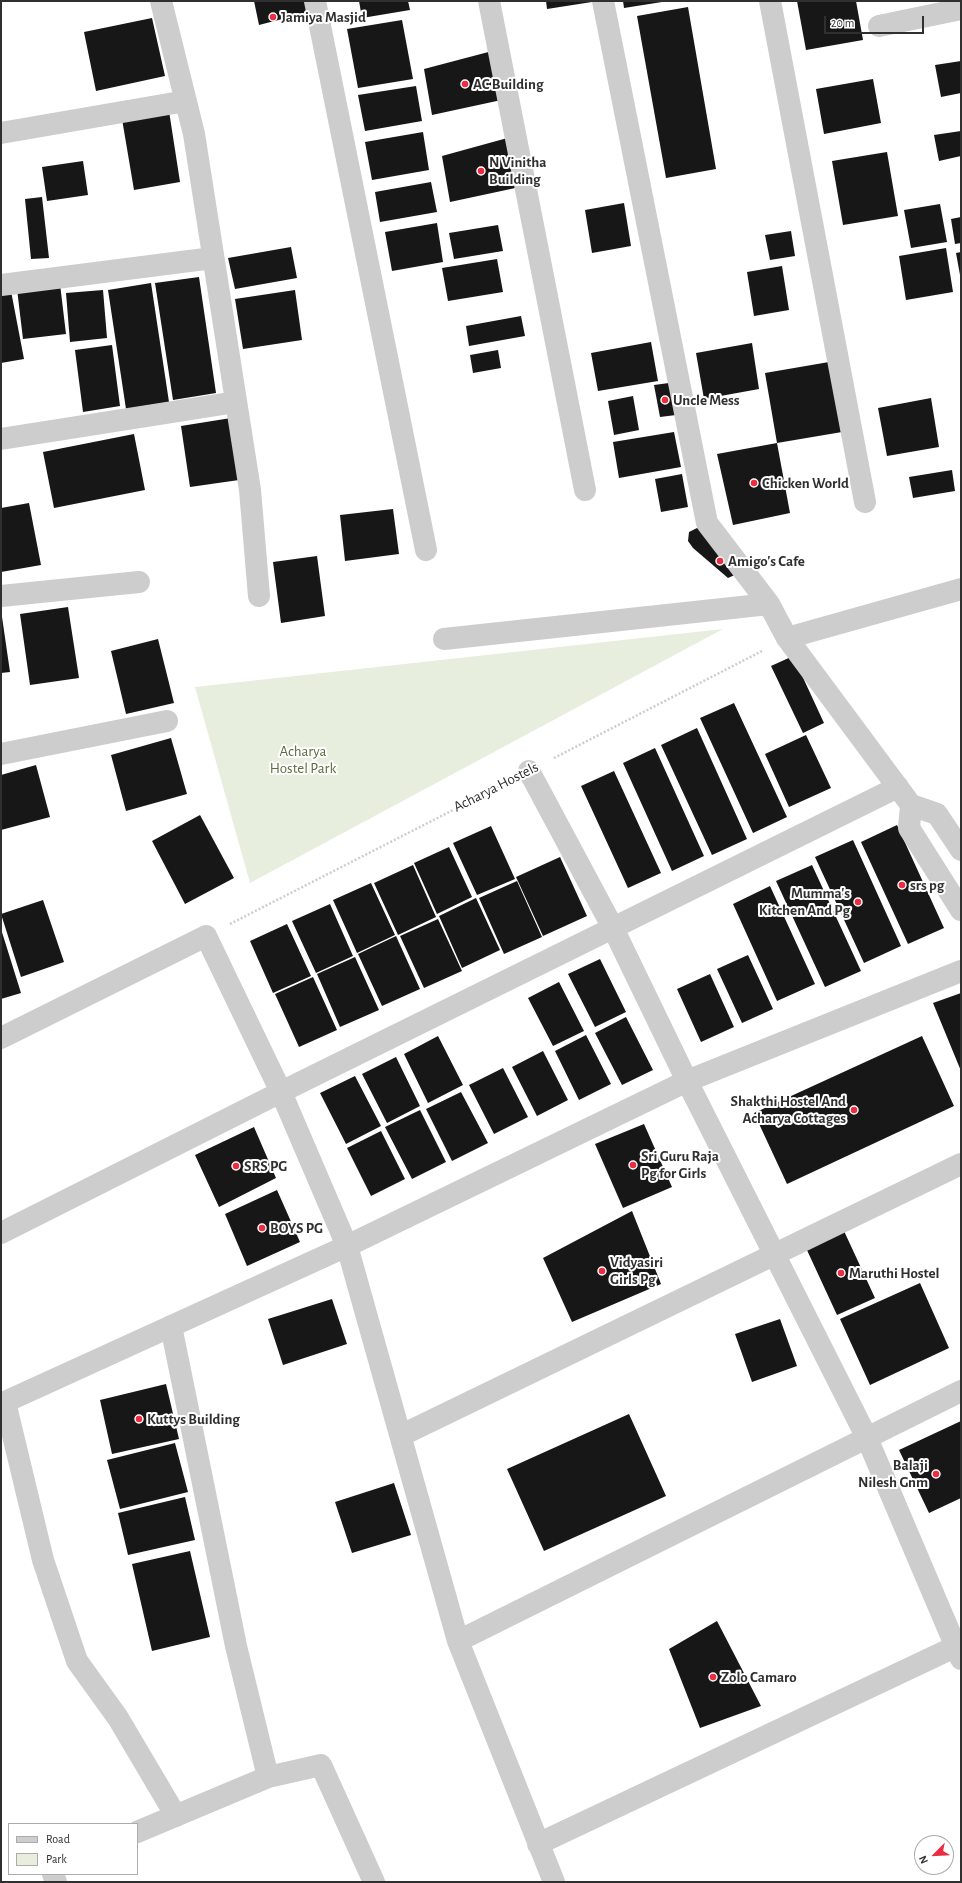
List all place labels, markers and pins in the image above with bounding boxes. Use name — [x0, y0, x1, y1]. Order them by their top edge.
place label: Jamiya Masjid — [281, 8, 366, 26]
marker: Jamiya Masjid — [268, 12, 278, 22]
place label: AC Building — [473, 75, 543, 93]
marker: AC Building — [460, 79, 470, 89]
place label: N Vinitha Building — [489, 153, 547, 188]
marker: N Vinitha Building — [476, 166, 486, 176]
place label: Uncle Mess — [673, 391, 740, 409]
marker: Uncle Mess — [660, 395, 670, 405]
place label: Chicken World — [762, 474, 849, 492]
marker: Chicken World — [749, 478, 759, 488]
place label: Amigo's Cafe — [728, 552, 805, 570]
marker: Amigo's Cafe — [715, 556, 725, 566]
place label: srs pg — [910, 876, 944, 894]
marker: srs pg — [897, 880, 907, 890]
place label: Mumma's Kitchen And Pg — [759, 884, 850, 919]
marker: Mumma's Kitchen And Pg — [853, 897, 863, 907]
place label: Shakthi Hostel And Acharya Cottages — [731, 1092, 846, 1127]
marker: Shakthi Hostel And Acharya Cottages — [849, 1105, 859, 1115]
place label: Sri Guru Raja Pg for Girls — [641, 1147, 719, 1182]
place label: SRS PG — [244, 1157, 287, 1175]
marker: Sri Guru Raja Pg for Girls — [628, 1160, 638, 1170]
marker: SRS PG — [231, 1161, 241, 1171]
place label: BOYS PG — [270, 1219, 323, 1237]
marker: BOYS PG — [257, 1223, 267, 1233]
place label: Vidyasiri Girls Pg — [610, 1253, 663, 1288]
place label: Maruthi Hostel — [849, 1264, 940, 1282]
marker: Vidyasiri Girls Pg — [597, 1266, 607, 1276]
marker: Maruthi Hostel — [836, 1268, 846, 1278]
place label: Kuttys Building — [147, 1410, 240, 1428]
marker: Kuttys Building — [134, 1414, 144, 1424]
place label: Balaji Nilesh Gnm — [858, 1456, 928, 1491]
marker: Balaji Nilesh Gnm — [931, 1469, 941, 1479]
place label: Zolo Camaro — [721, 1668, 797, 1686]
marker: Zolo Camaro — [708, 1672, 718, 1682]

